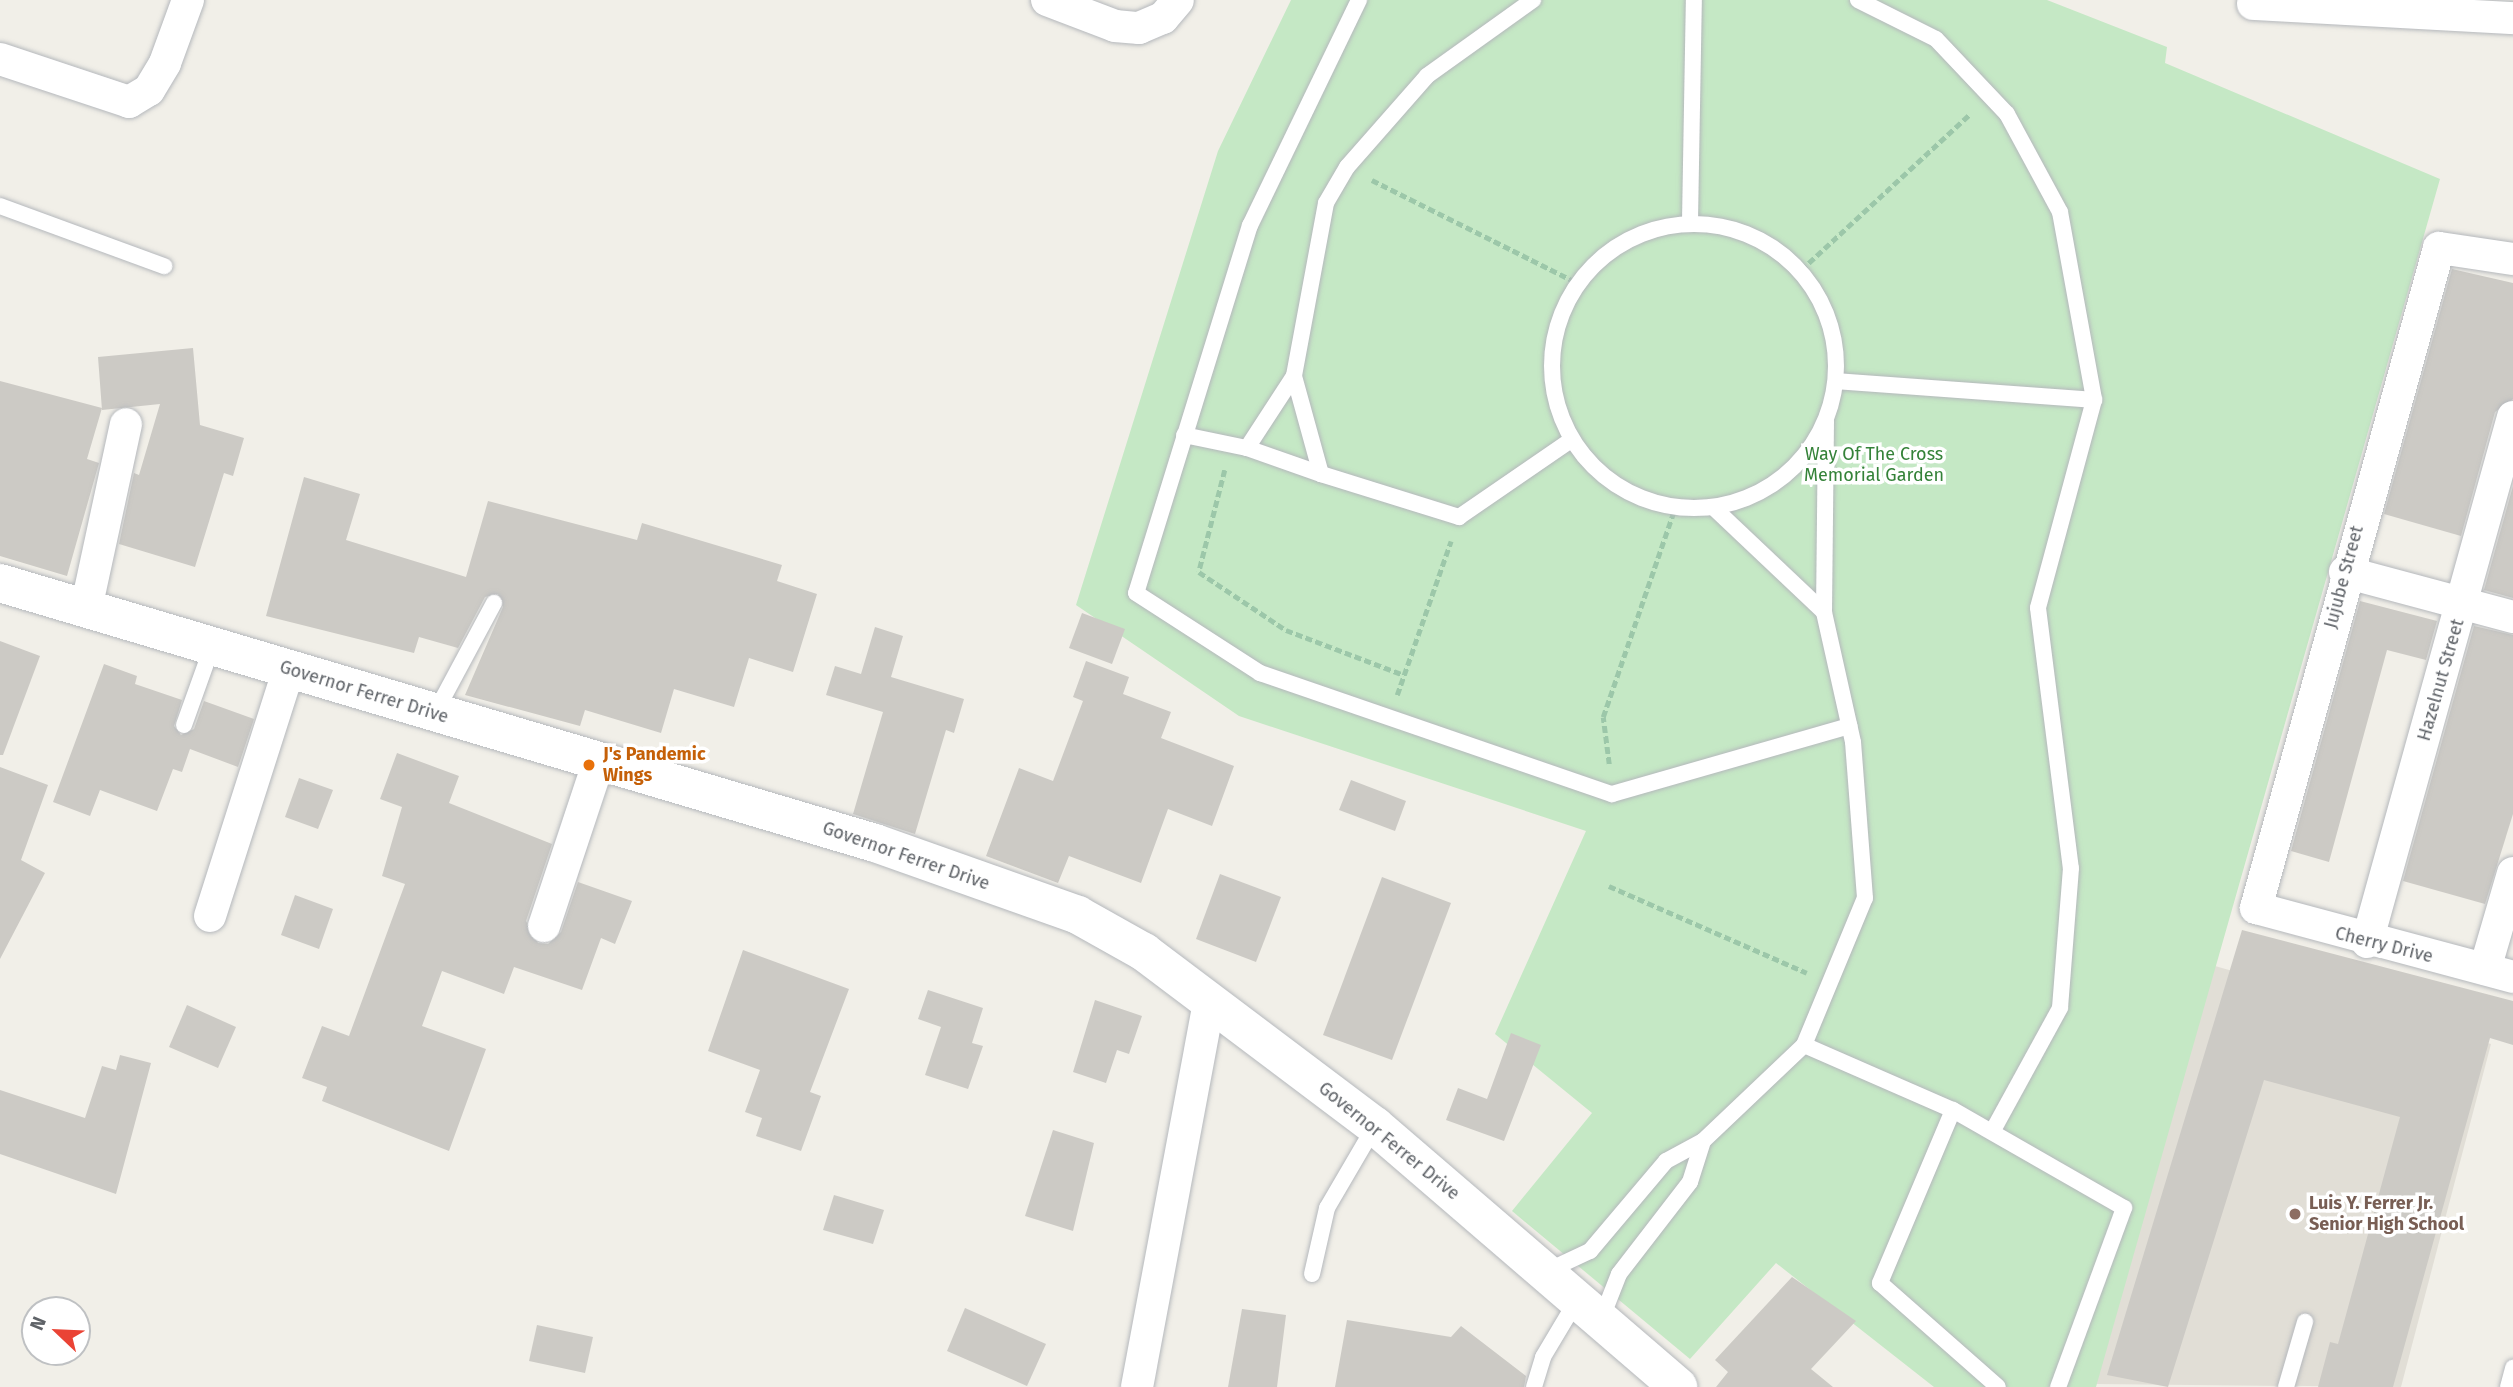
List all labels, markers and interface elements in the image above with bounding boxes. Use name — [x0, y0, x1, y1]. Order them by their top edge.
park label: Way Of The Cross Memorial Garden — [1804, 444, 1944, 486]
street label: Jujube Street — [2320, 523, 2368, 631]
street label: Hazelnut Street — [2413, 616, 2469, 744]
street label: Governor Ferrer Drive — [277, 656, 451, 728]
place label: J's Pandemic Wings — [603, 744, 706, 786]
marker: J's Pandemic Wings — [581, 757, 597, 773]
street label: Governor Ferrer Drive — [820, 817, 992, 895]
street label: Cherry Drive — [2333, 922, 2435, 968]
street label: Governor Ferrer Drive — [1314, 1077, 1464, 1205]
place label: Luis Y. Ferrer Jr. Senior High School — [2309, 1193, 2464, 1236]
marker: Luis Y. Ferrer Jr. Senior High School — [2287, 1206, 2303, 1222]
north arrow — [21, 1296, 91, 1366]
text: N — [25, 1313, 51, 1334]

